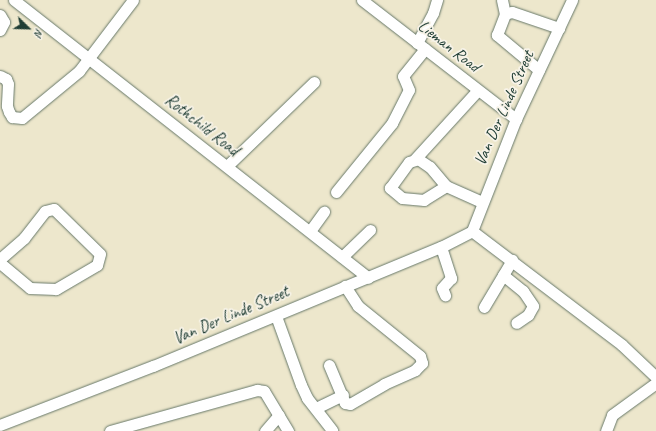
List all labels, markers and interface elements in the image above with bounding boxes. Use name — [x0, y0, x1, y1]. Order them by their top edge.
north arrow — [8, 8, 48, 48]
street label: Lieman Road — [414, 16, 484, 76]
text: N — [31, 27, 47, 39]
street label: Van Der Linde Street — [469, 47, 539, 169]
street label: Rothchild Road — [161, 90, 243, 160]
street label: Van Der Linde Street — [170, 281, 292, 349]

